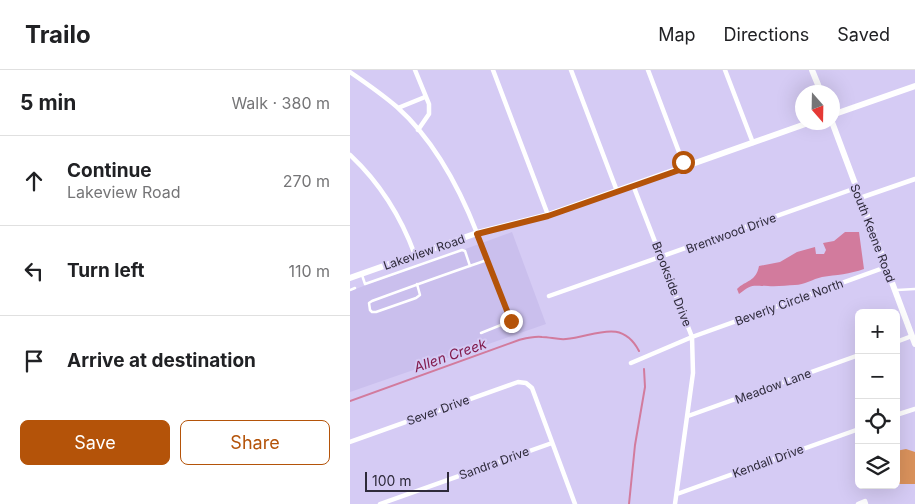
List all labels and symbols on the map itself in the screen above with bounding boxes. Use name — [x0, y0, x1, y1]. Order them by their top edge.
north arrow — [795, 85, 840, 130]
route start — [672, 151, 695, 174]
street label: South Keene Road — [847, 182, 899, 284]
street label: Brentwood Drive — [684, 210, 778, 256]
street label: Lakeview Road — [381, 231, 467, 273]
street label: Brookside Drive — [649, 239, 695, 329]
street label: Beverly Circle North — [733, 275, 845, 329]
route end — [500, 310, 523, 333]
water label: Allen Creek — [410, 335, 489, 376]
street label: Meadow Lane — [733, 365, 813, 407]
street label: Sever Drive — [405, 392, 471, 428]
street label: Kendall Drive — [730, 441, 806, 481]
street label: Sandra Drive — [457, 443, 531, 483]
scale bar — [365, 469, 449, 492]

